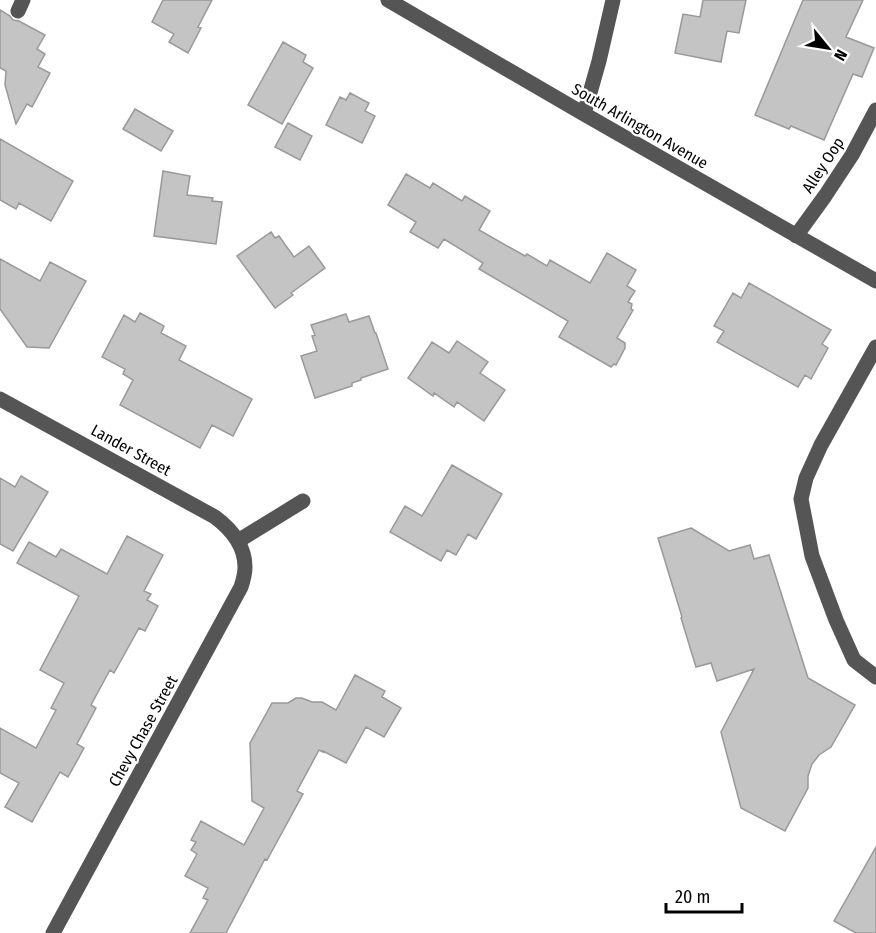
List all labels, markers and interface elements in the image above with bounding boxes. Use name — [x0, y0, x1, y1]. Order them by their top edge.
north arrow — [798, 18, 858, 78]
text: N — [830, 46, 851, 64]
street label: South Arlington Avenue — [569, 79, 712, 173]
street label: Alley Oop — [798, 134, 848, 196]
street label: Lander Street — [88, 420, 175, 480]
street label: Chevy Chase Street — [105, 671, 182, 790]
scale bar — [666, 876, 742, 914]
text: 20 m — [675, 886, 710, 908]

